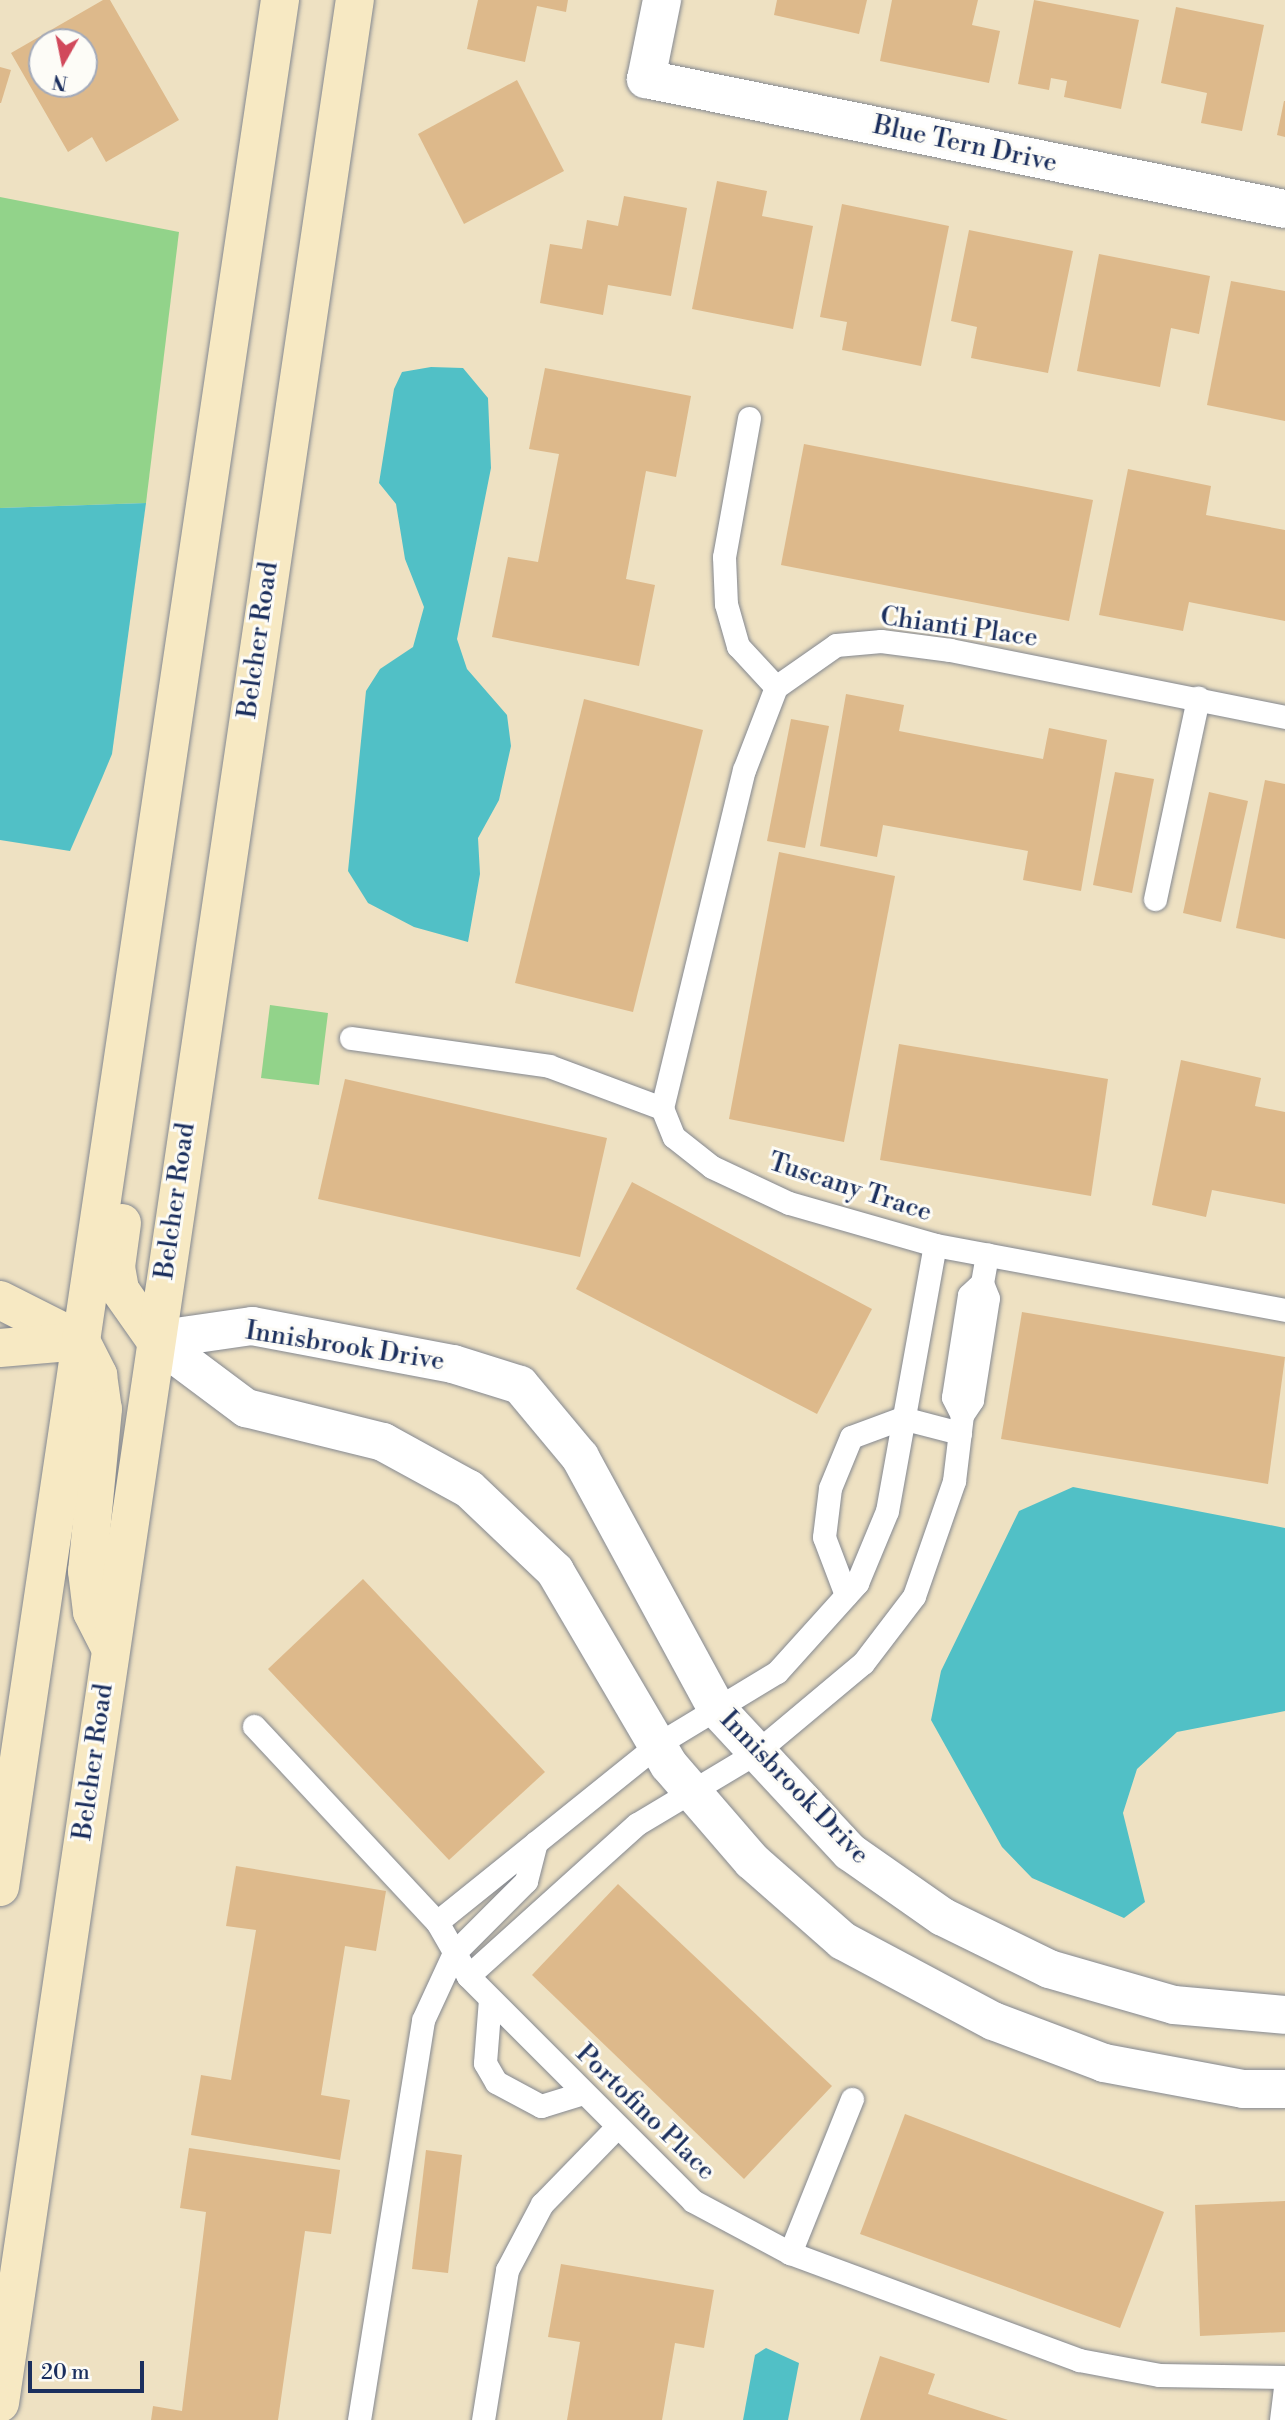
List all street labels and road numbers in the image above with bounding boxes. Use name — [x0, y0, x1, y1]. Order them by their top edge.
street label: Blue Tern Drive — [870, 110, 1060, 180]
street label: Belcher Road — [233, 560, 285, 720]
street label: Chianti Place — [878, 602, 1040, 654]
street label: Belcher Road — [150, 1121, 202, 1281]
street label: Tuscany Trace — [765, 1147, 935, 1229]
street label: Innisbrook Drive — [243, 1316, 447, 1378]
street label: Belcher Road — [68, 1682, 120, 1842]
street label: Innisbrook Drive — [713, 1705, 875, 1871]
street label: Portofino Place — [569, 2039, 721, 2187]

